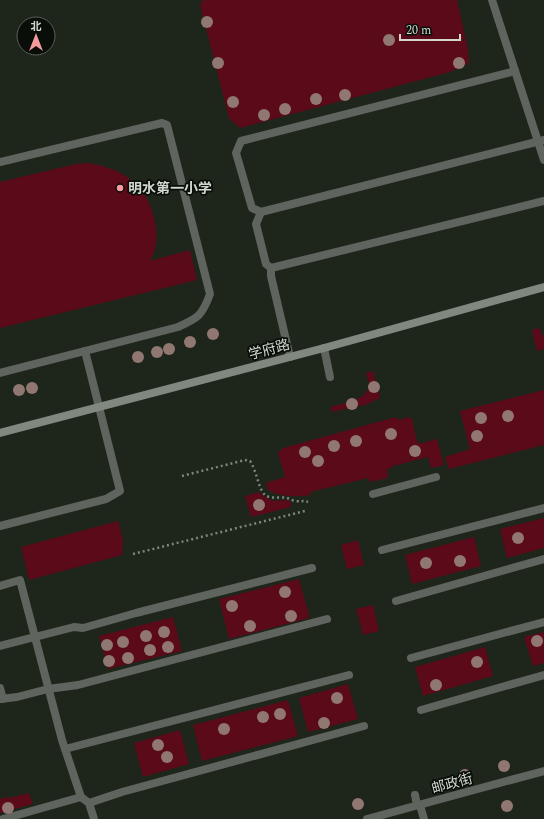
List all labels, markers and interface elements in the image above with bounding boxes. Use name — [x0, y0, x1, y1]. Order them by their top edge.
north arrow — [16, 16, 56, 56]
scale bar — [400, 16, 460, 42]
text: 北 — [31, 18, 42, 35]
text: 20 m — [406, 21, 431, 40]
place label: 明水第一小学 — [128, 178, 212, 199]
marker: 明水第一小学 — [115, 183, 125, 193]
street label: 学府路 — [246, 334, 292, 365]
street label: 邮政街 — [429, 768, 475, 799]

